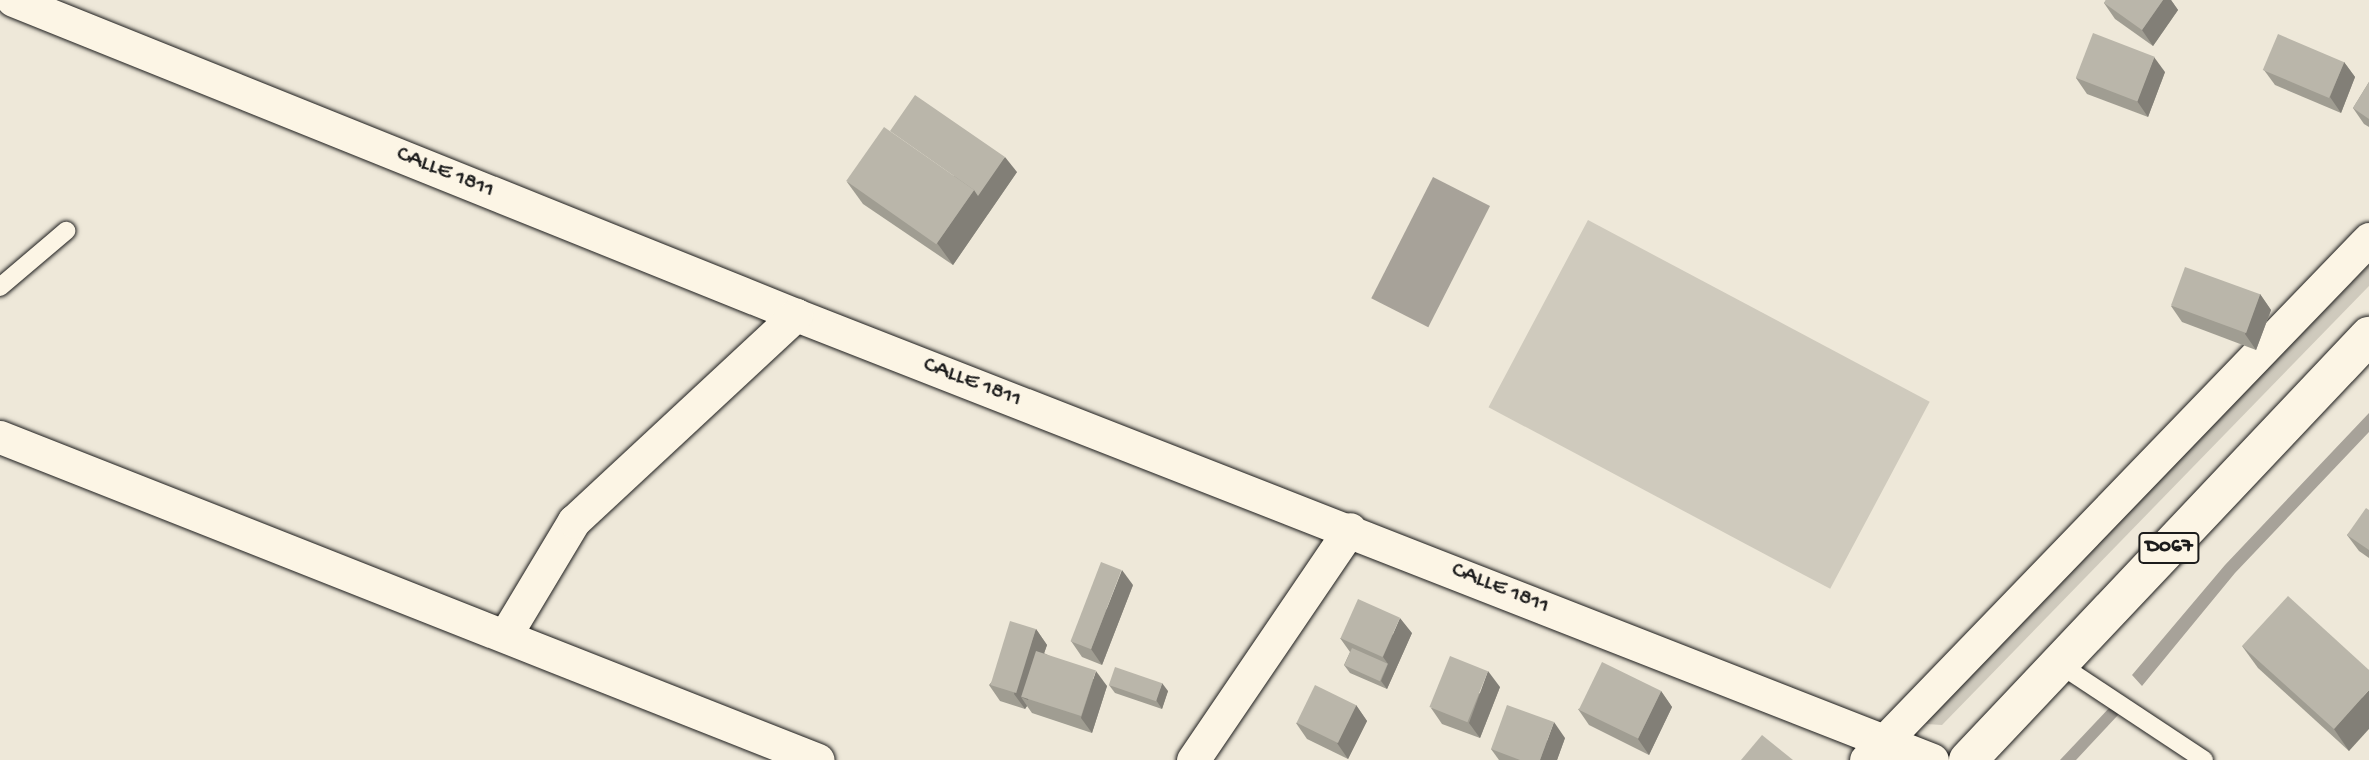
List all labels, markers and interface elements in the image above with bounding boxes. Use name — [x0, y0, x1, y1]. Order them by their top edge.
street label: CALLE 1811 — [392, 141, 498, 205]
street label: CALLE 1811 — [919, 352, 1025, 414]
road number: D067 — [2138, 530, 2200, 566]
street label: CALLE 1811 — [1447, 557, 1553, 621]

